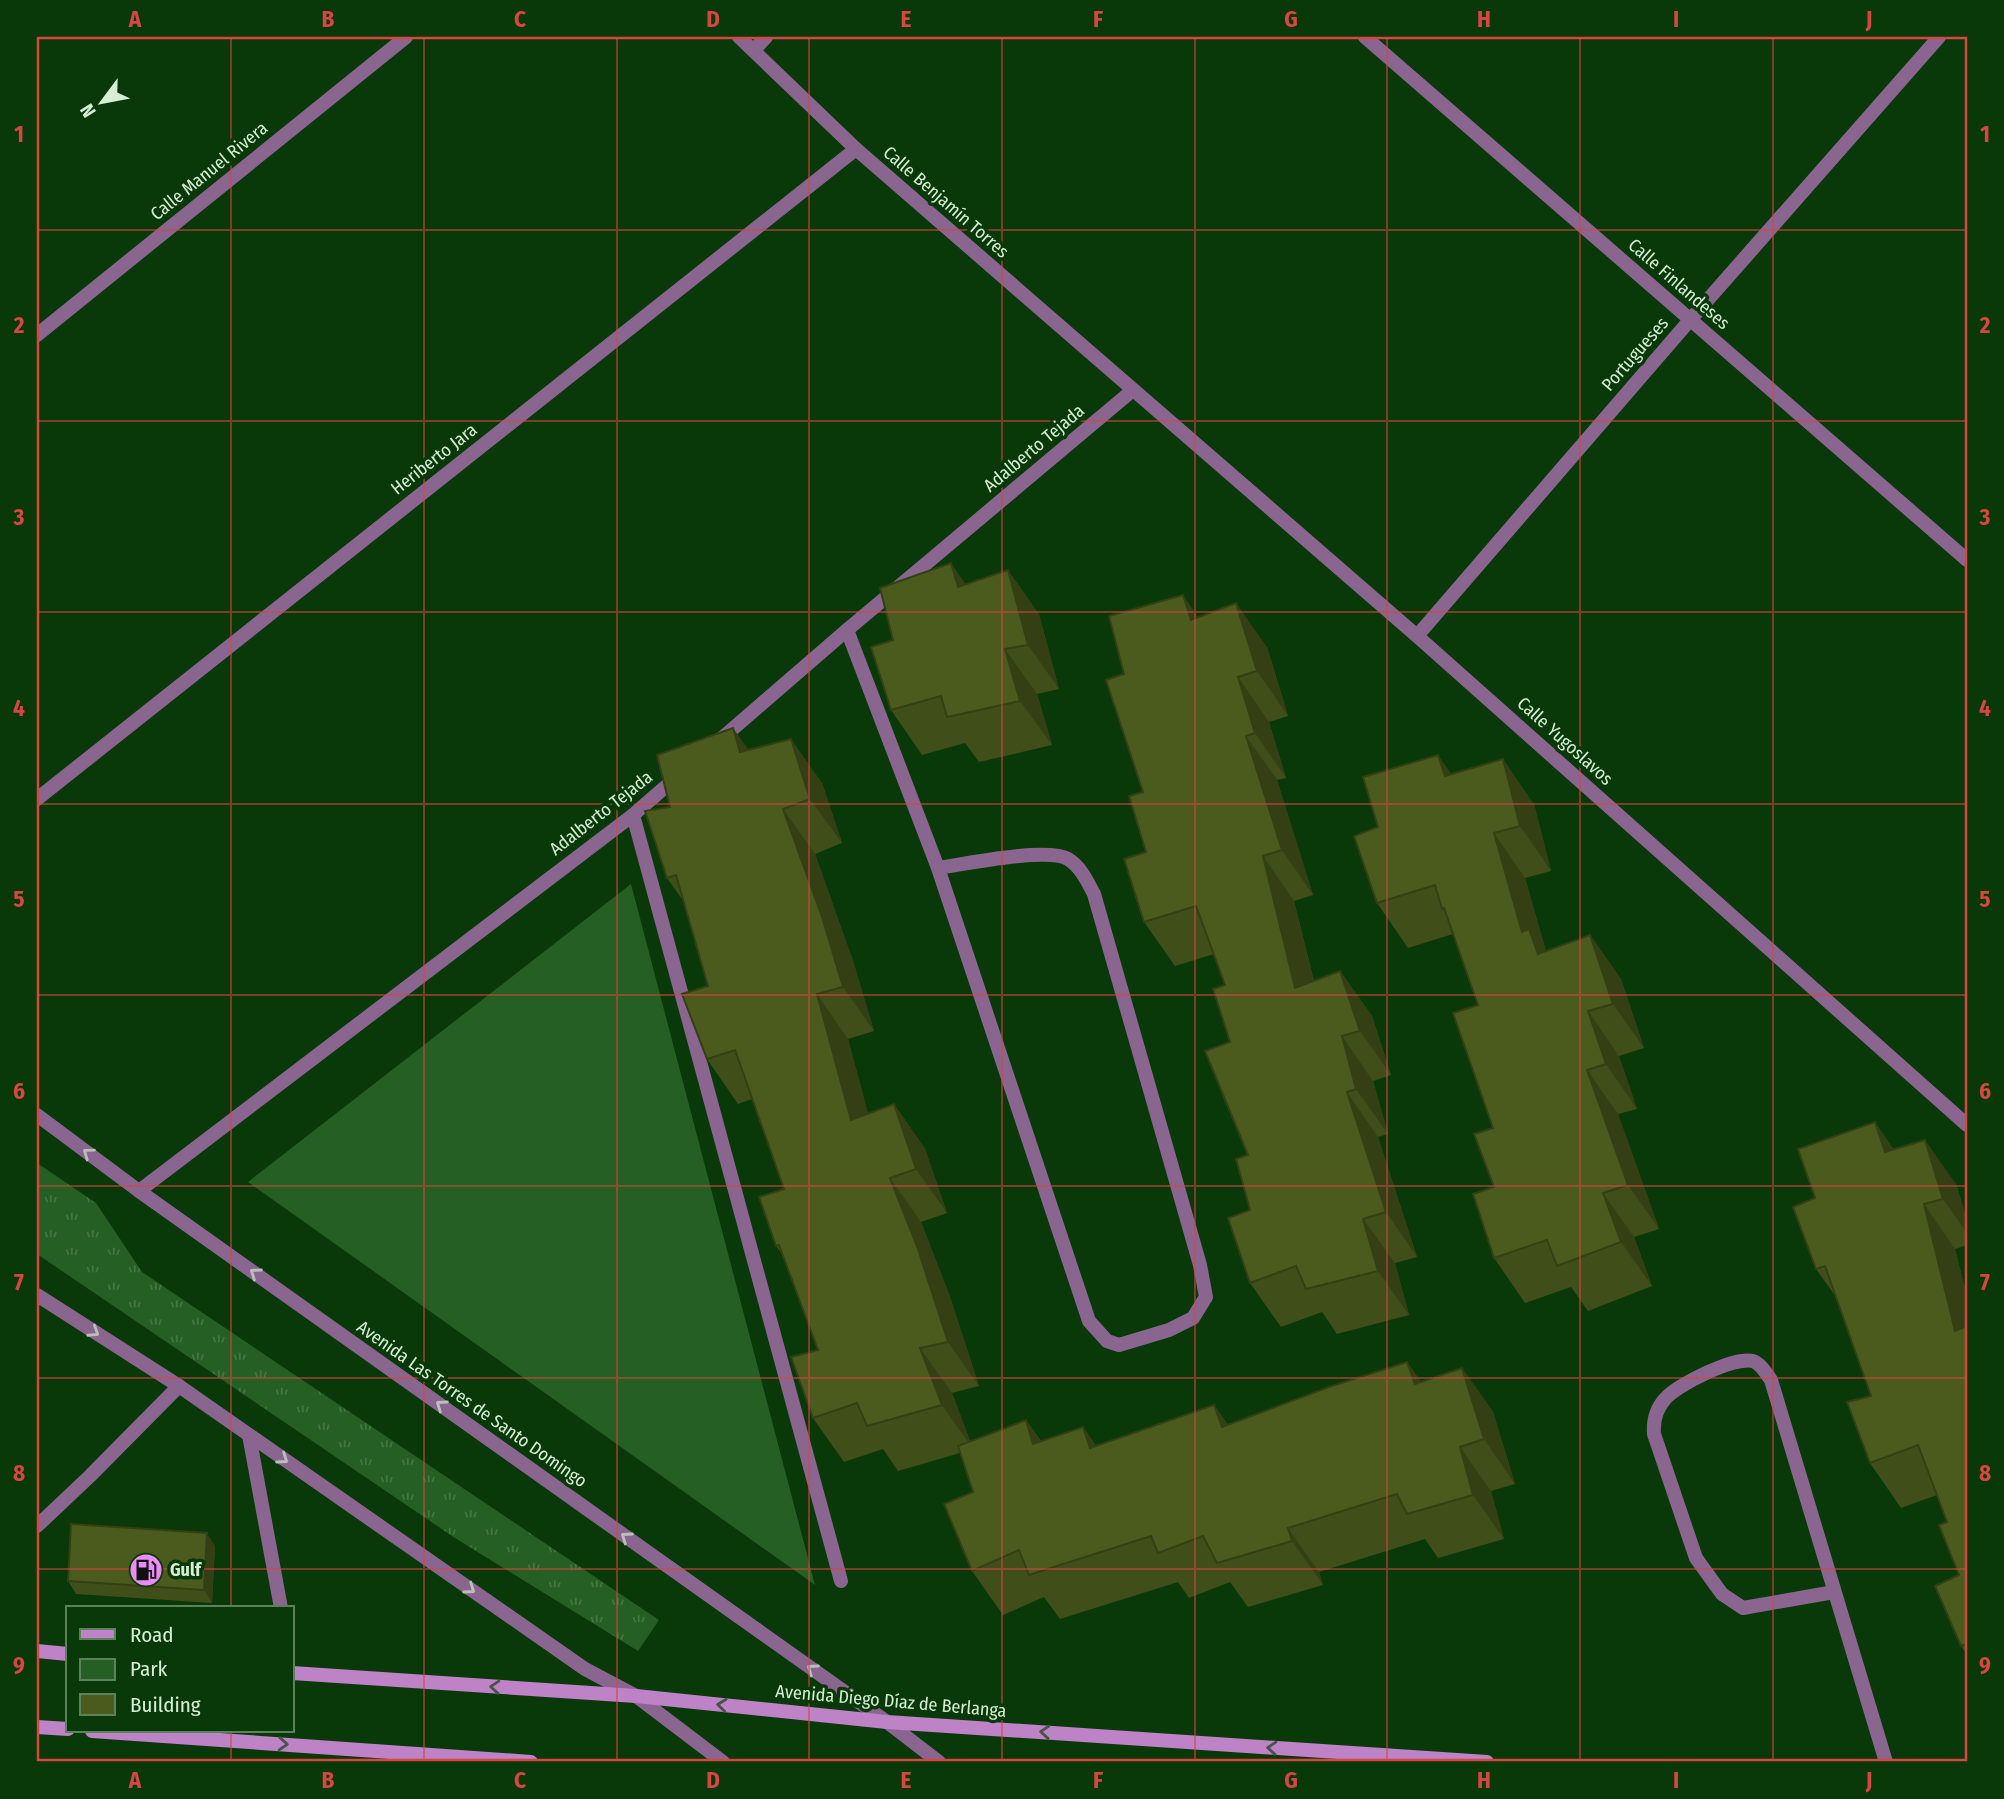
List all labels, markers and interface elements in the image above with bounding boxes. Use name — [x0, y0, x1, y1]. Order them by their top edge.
text: A — [128, 5, 142, 33]
text: B — [322, 5, 335, 33]
text: C — [514, 5, 526, 33]
text: D — [706, 5, 720, 33]
text: E — [901, 5, 912, 33]
text: F — [1093, 5, 1103, 33]
text: G — [1284, 5, 1298, 33]
text: H — [1477, 5, 1491, 33]
text: I — [1673, 5, 1679, 33]
text: J — [1865, 5, 1872, 33]
north arrow — [66, 66, 136, 136]
text: N — [75, 100, 101, 122]
street label: Calle Manuel Rivera — [146, 117, 272, 225]
text: 1 — [14, 120, 24, 148]
text: 1 — [1980, 120, 1990, 148]
street label: Calle Benjamín Torres — [879, 141, 1014, 263]
street label: Calle Finlandeses — [1624, 234, 1734, 334]
text: 2 — [13, 311, 25, 339]
text: 2 — [1979, 311, 1991, 339]
street label: Portugueses — [1597, 312, 1673, 395]
street label: Adalberto Tejada — [979, 399, 1089, 496]
street label: Heriberto Jara — [387, 419, 481, 499]
text: 3 — [13, 503, 25, 531]
text: 3 — [1979, 503, 1991, 531]
street label: Calle Yugoslavos — [1513, 692, 1618, 790]
text: 4 — [13, 694, 25, 722]
text: 4 — [1979, 694, 1991, 722]
street label: Adalberto Tejada — [545, 766, 657, 860]
text: 5 — [13, 885, 25, 913]
text: 5 — [1979, 885, 1991, 913]
text: 6 — [13, 1077, 25, 1105]
text: 6 — [1979, 1077, 1991, 1105]
one-way arrow — [83, 1149, 96, 1161]
text: 7 — [14, 1268, 24, 1296]
text: 7 — [1980, 1268, 1990, 1296]
one-way arrow — [250, 1269, 263, 1281]
street label: Avenida Las Torres de Santo Domingo — [353, 1316, 591, 1492]
one-way arrow — [86, 1323, 99, 1336]
one-way arrow — [436, 1401, 449, 1413]
one-way arrow — [275, 1451, 288, 1463]
text: 8 — [13, 1459, 25, 1487]
text: 8 — [1979, 1459, 1991, 1487]
one-way arrow — [621, 1533, 634, 1545]
fuel station icon: Gulf — [127, 1551, 165, 1589]
place label: Gulf — [170, 1559, 203, 1581]
one-way arrow — [462, 1581, 475, 1593]
legend — [66, 1606, 294, 1732]
text: Road — [130, 1622, 174, 1648]
text: 9 — [13, 1651, 25, 1679]
text: 9 — [1979, 1651, 1991, 1679]
text: Park — [130, 1656, 168, 1682]
one-way arrow — [807, 1665, 820, 1677]
one-way arrow — [489, 1680, 500, 1695]
street label: Avenida Diego Díaz de Berlanga — [775, 1680, 1008, 1722]
text: Building — [130, 1692, 201, 1718]
one-way arrow — [716, 1698, 727, 1713]
one-way arrow — [1040, 1725, 1051, 1740]
one-way arrow — [277, 1737, 288, 1752]
one-way arrow — [1267, 1741, 1278, 1756]
text: A — [128, 1766, 142, 1794]
text: B — [322, 1766, 335, 1794]
text: C — [514, 1766, 526, 1794]
text: D — [706, 1766, 720, 1794]
text: E — [901, 1766, 912, 1794]
text: F — [1093, 1766, 1103, 1794]
text: G — [1284, 1766, 1298, 1794]
text: H — [1477, 1766, 1491, 1794]
text: I — [1673, 1766, 1679, 1794]
text: J — [1865, 1766, 1872, 1794]

